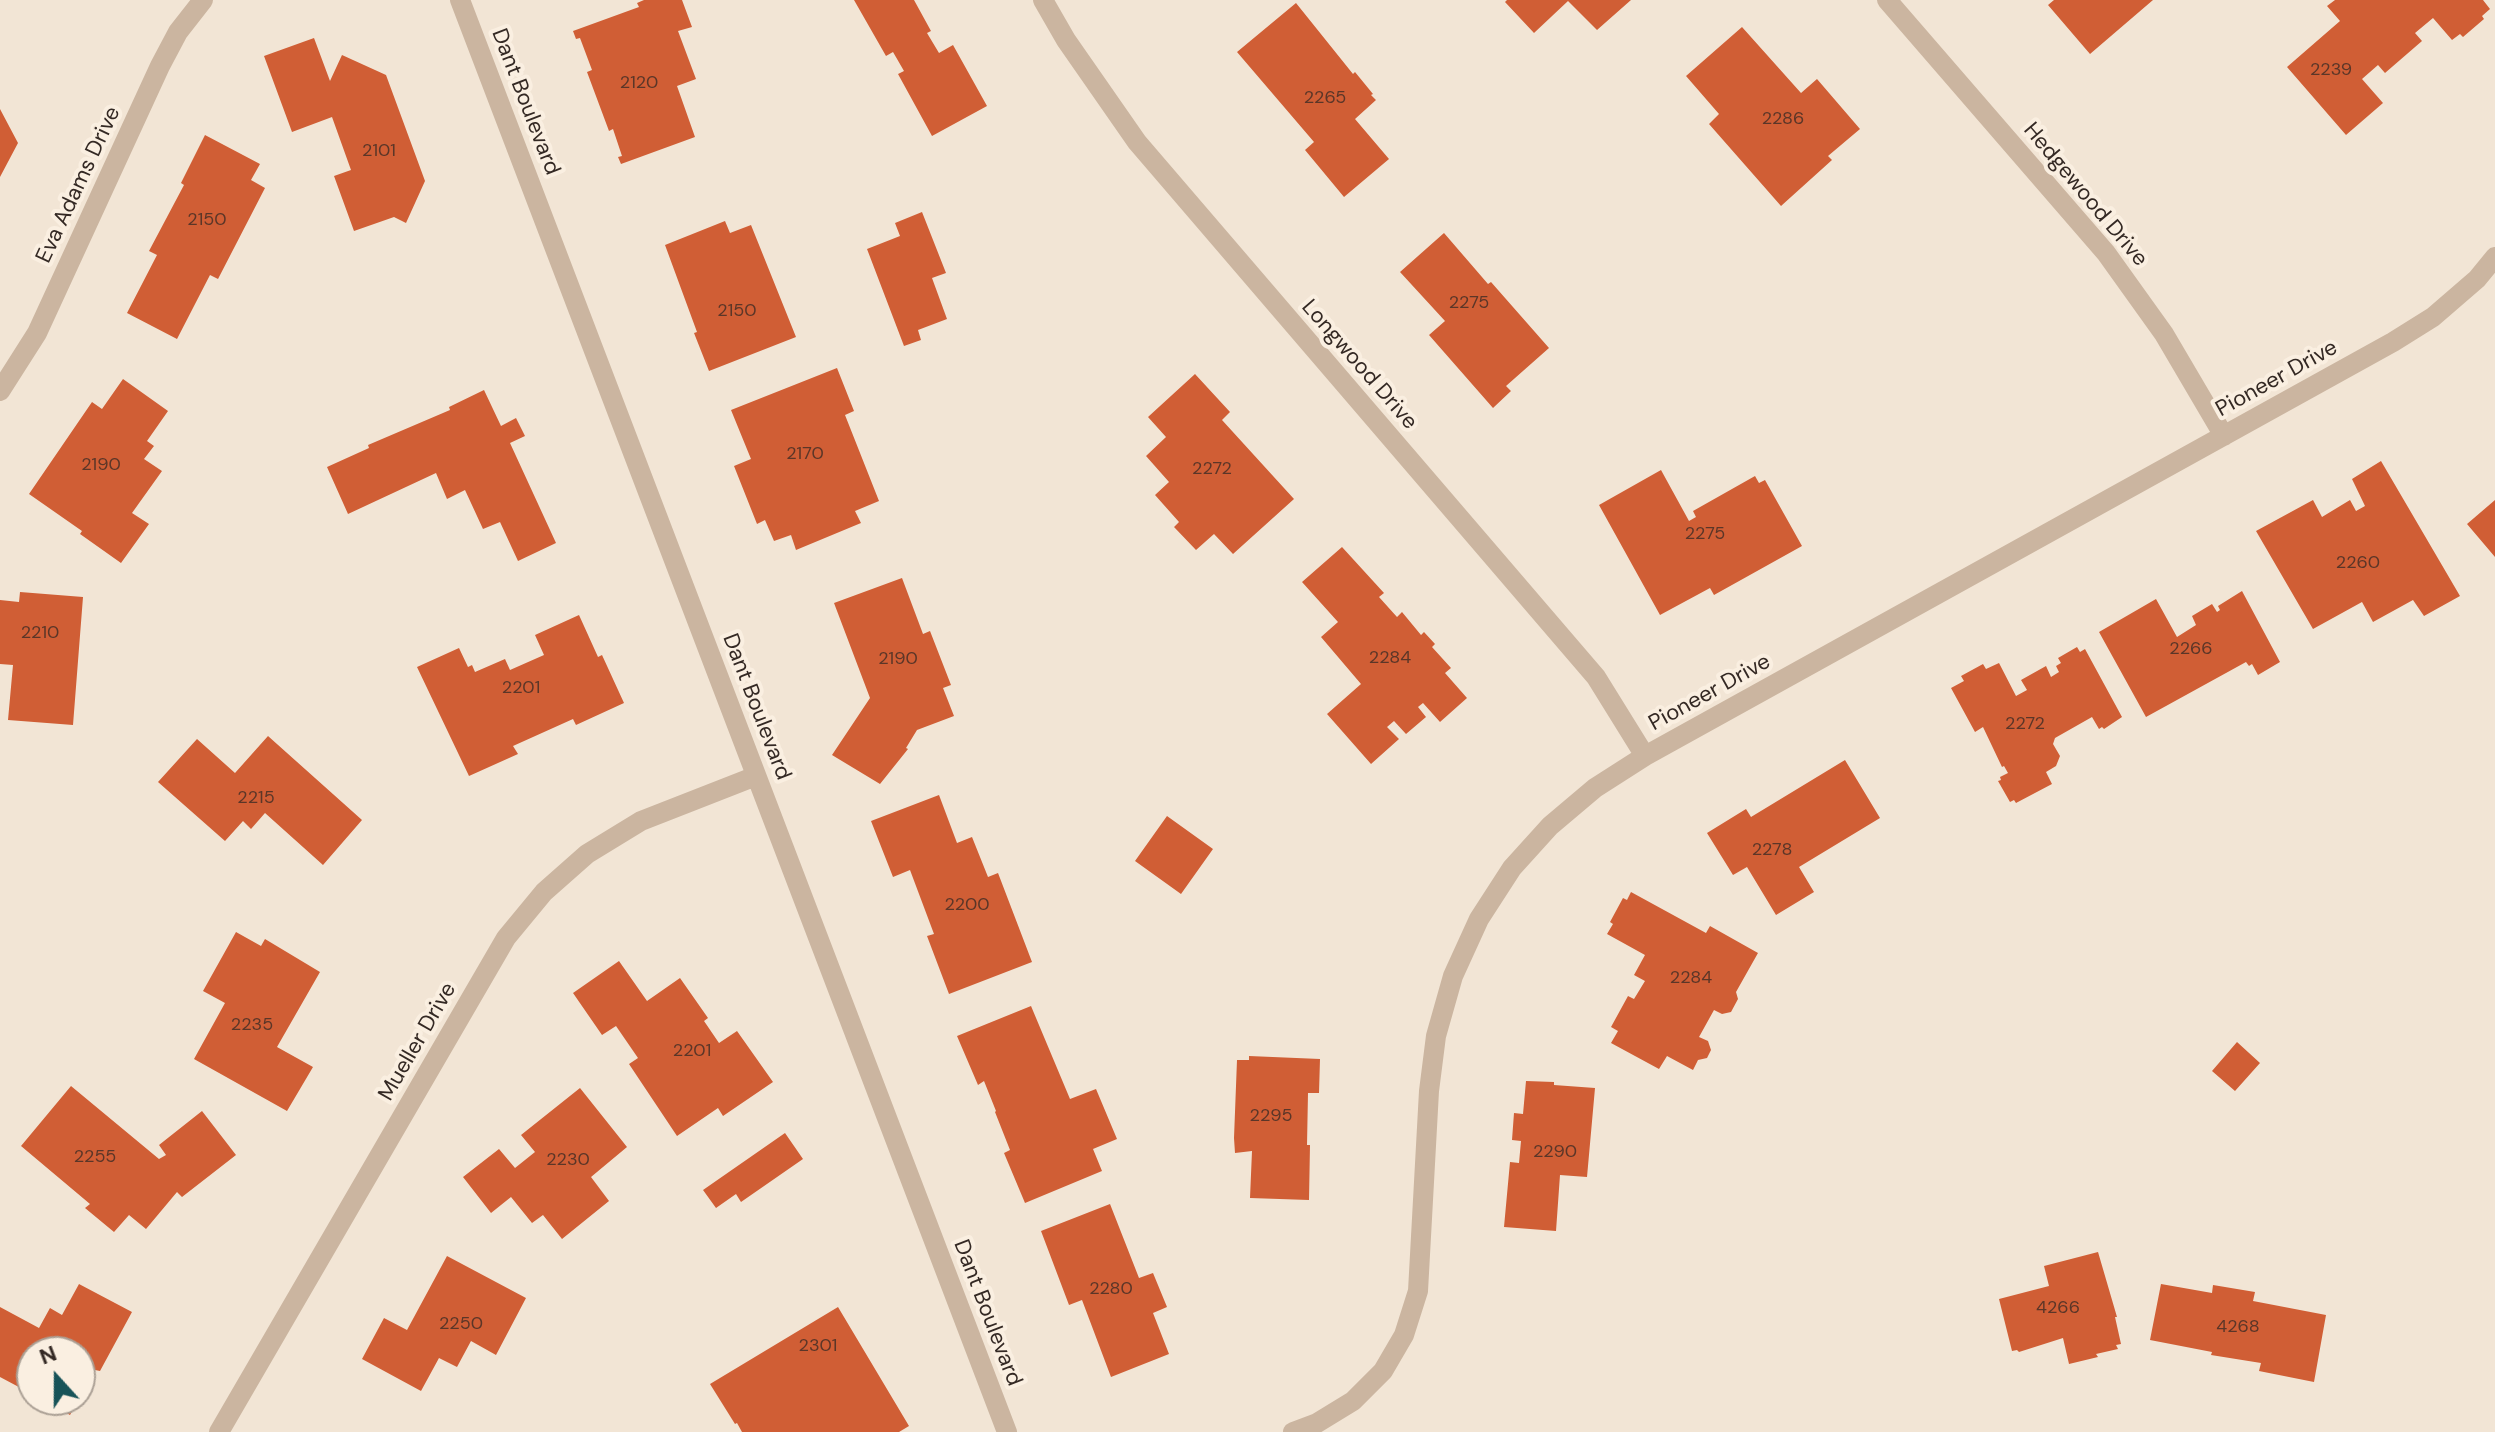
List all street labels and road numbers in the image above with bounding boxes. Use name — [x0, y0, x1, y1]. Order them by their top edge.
street label: Dant Boulevard — [485, 25, 565, 179]
street label: Eva Adams Drive — [31, 103, 127, 267]
street label: Hedgewood Drive — [2017, 118, 2153, 272]
street label: Longwood Drive — [1295, 295, 1423, 435]
street label: Pioneer Drive — [2212, 335, 2342, 423]
street label: Dant Boulevard — [716, 630, 796, 784]
street label: Pioneer Drive — [1645, 649, 1775, 737]
street label: Mueller Drive — [374, 978, 462, 1106]
street label: Dant Boulevard — [947, 1236, 1027, 1390]

